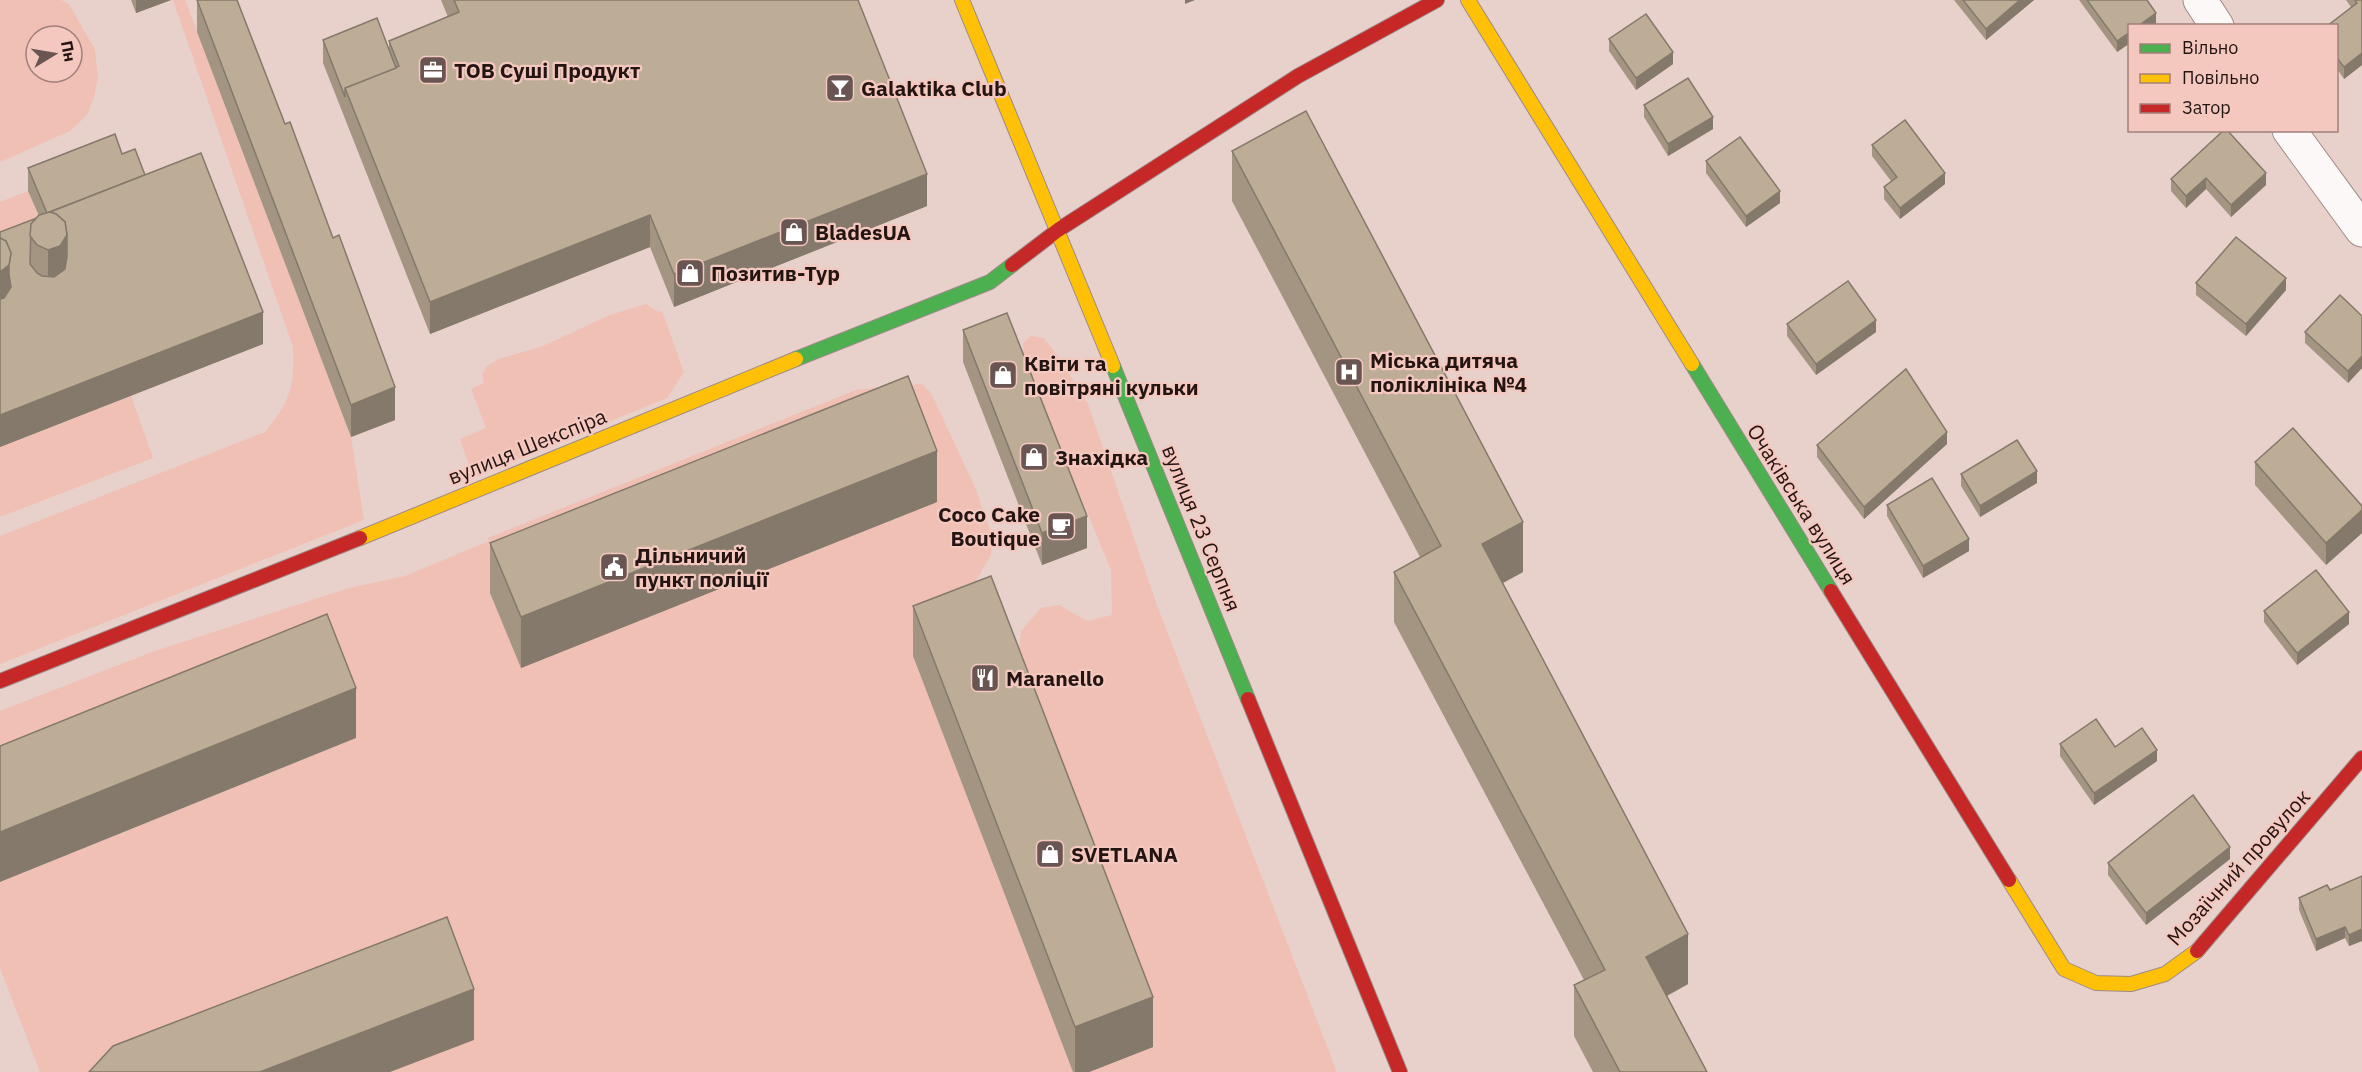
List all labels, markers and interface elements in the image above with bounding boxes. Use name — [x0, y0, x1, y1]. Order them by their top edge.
north arrow — [24, 24, 84, 84]
legend — [2128, 24, 2338, 132]
text: Вільно — [2182, 36, 2238, 59]
text: Пн — [57, 39, 81, 63]
office icon: ТОВ Суші Продукт — [417, 54, 449, 86]
place label: ТОВ Суші Продукт — [454, 56, 640, 84]
text: Повільно — [2182, 66, 2259, 89]
bar icon: Galaktika Club — [824, 72, 856, 104]
place label: Galaktika Club — [861, 74, 1007, 102]
text: Затор — [2182, 96, 2231, 119]
shop icon: BladesUA — [778, 216, 810, 248]
place label: BladesUA — [815, 218, 911, 246]
shop icon: Позитив-Тур — [674, 257, 706, 289]
place label: Позитив-Тур — [711, 259, 840, 287]
place label: Міська дитяча поліклініка №4 — [1370, 346, 1527, 398]
place label: Квіти та повітряні кульки — [1024, 349, 1199, 401]
hospital icon: Міська дитяча поліклініка №4 — [1333, 356, 1365, 388]
shop icon: Квіти та повітряні кульки — [987, 359, 1019, 391]
street label: вулиця Шекспіра — [444, 401, 610, 491]
street label: Очаківська вулиця — [1741, 418, 1863, 590]
shop icon: Знахідка — [1018, 441, 1050, 473]
street label: вулиця 23 Серпня — [1156, 441, 1248, 615]
place label: Знахідка — [1055, 443, 1148, 471]
place label: Coco Cake Boutique — [938, 500, 1040, 552]
cafe icon: Coco Cake Boutique — [1045, 510, 1077, 542]
place label: Дільничий пункт поліції — [635, 541, 769, 593]
public building icon: Дільничий пункт поліції — [598, 551, 630, 583]
restaurant icon: Maranello — [969, 662, 1001, 694]
place label: Maranello — [1006, 664, 1104, 692]
street label: Мозаїчний провулок — [2160, 783, 2316, 951]
shop icon: SVETLANA — [1034, 838, 1066, 870]
place label: SVETLANA — [1071, 840, 1178, 868]

